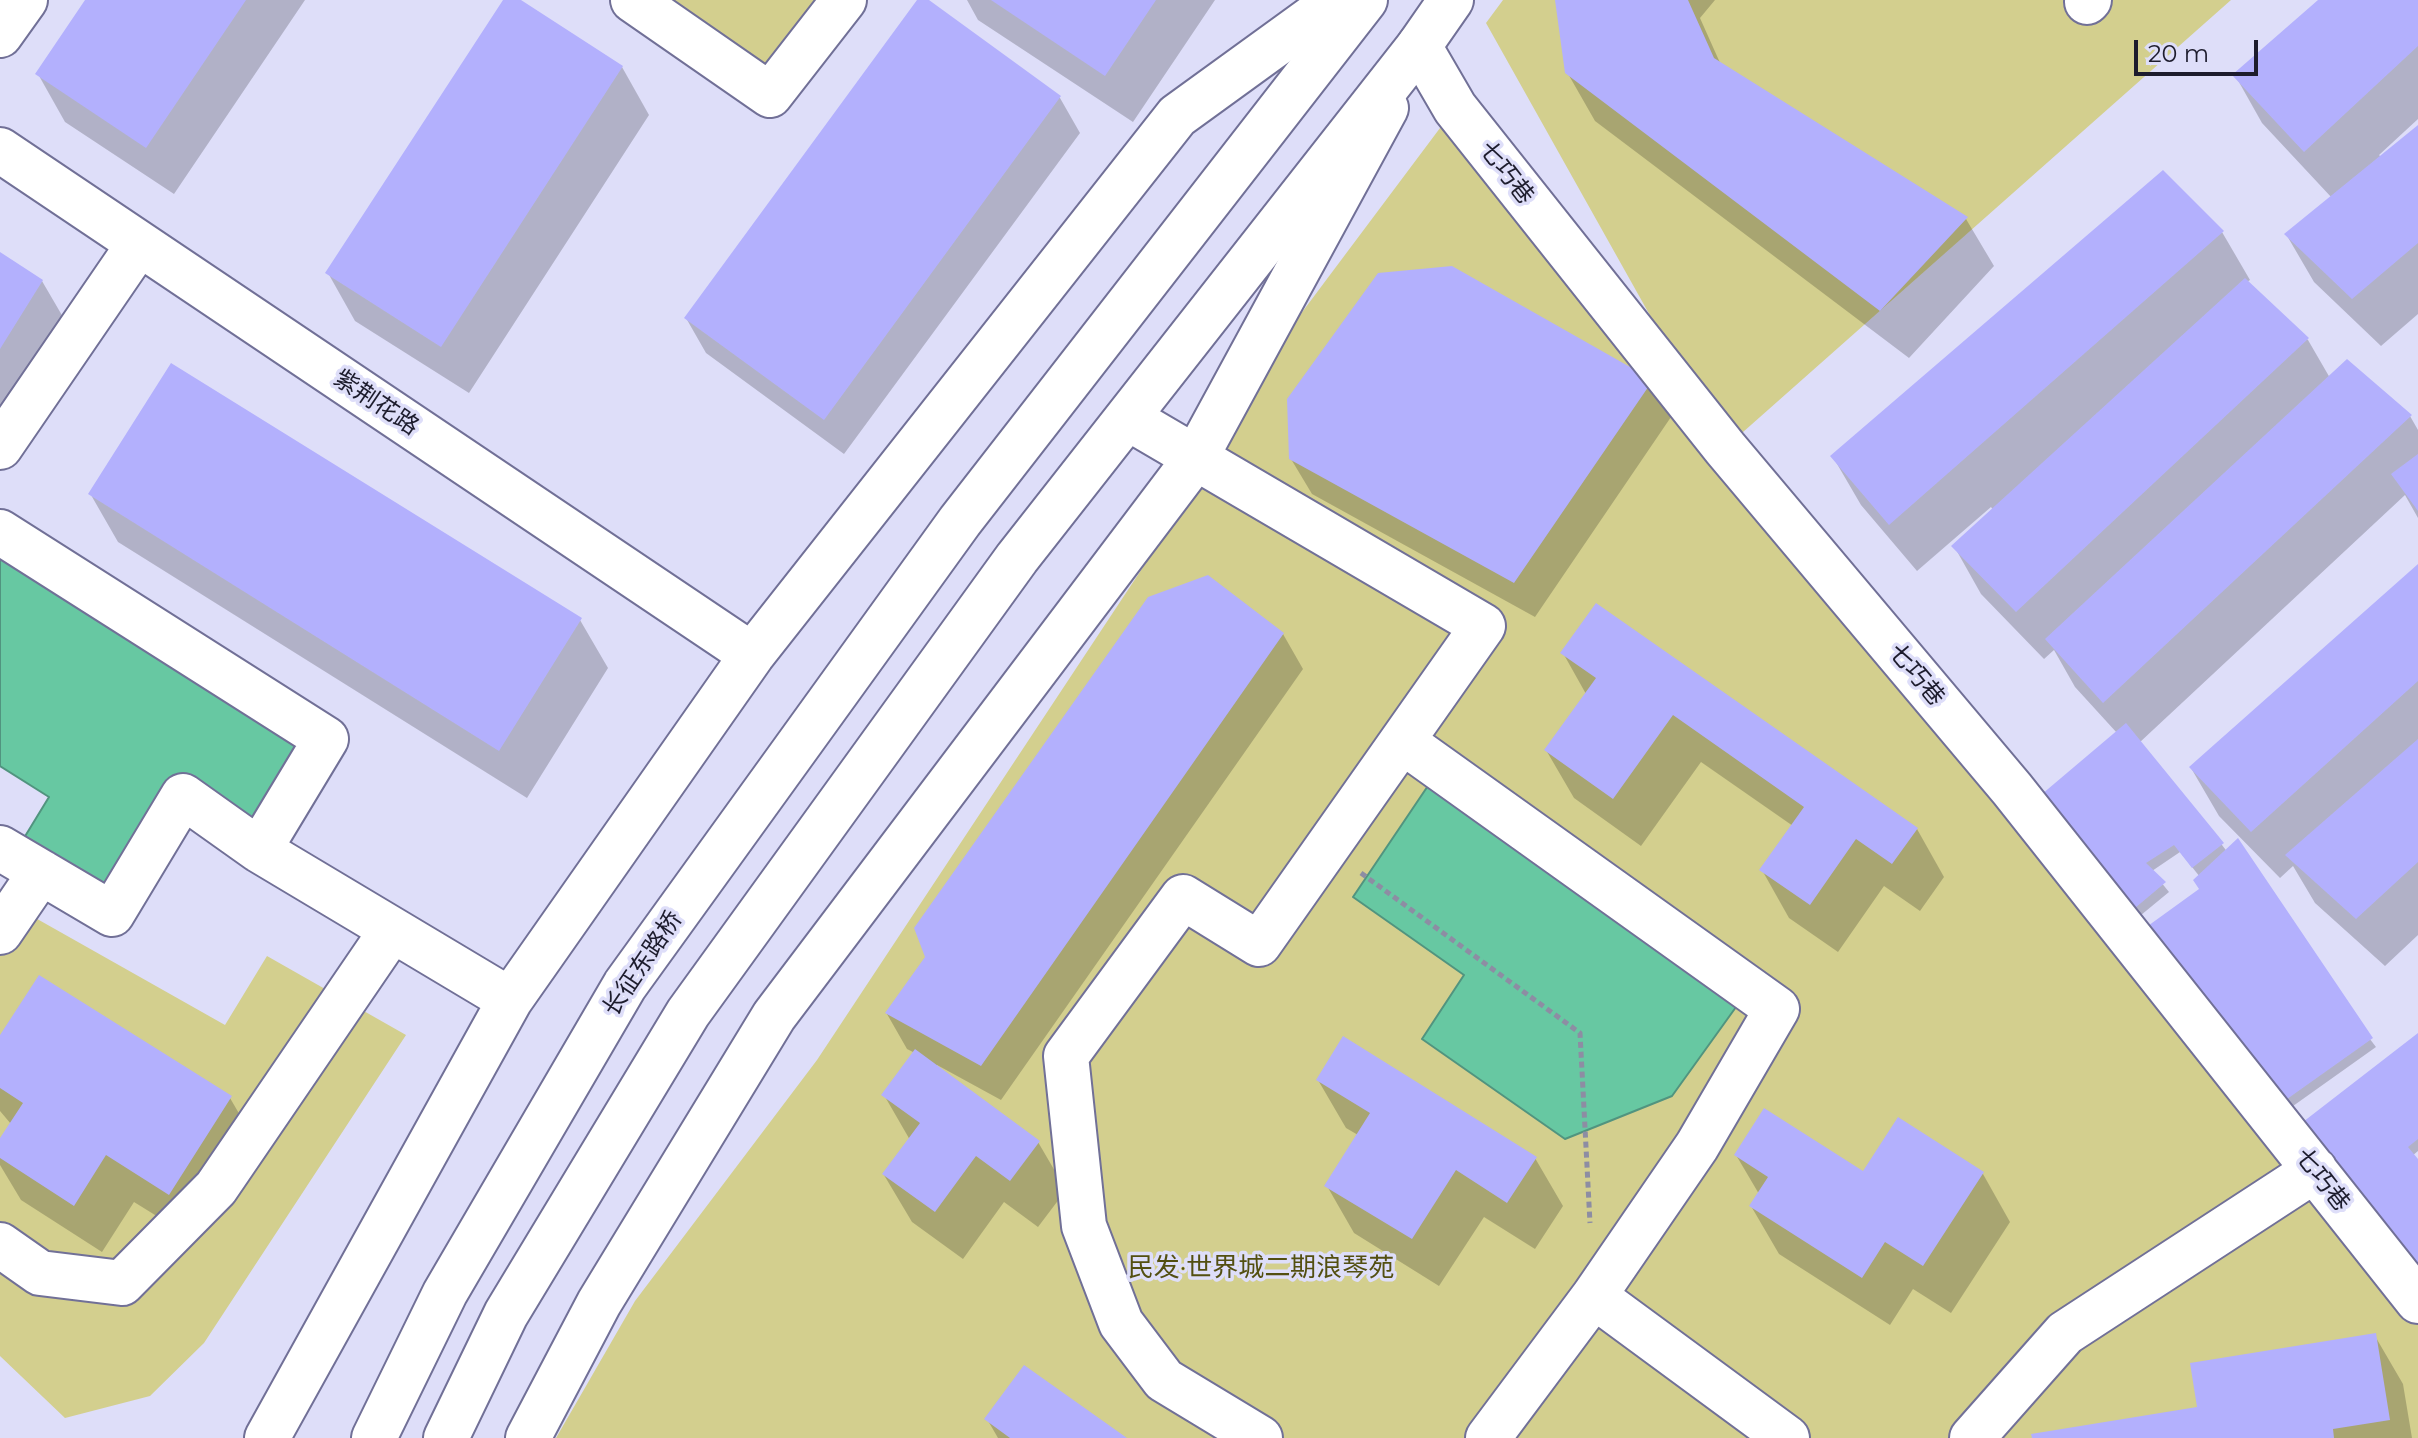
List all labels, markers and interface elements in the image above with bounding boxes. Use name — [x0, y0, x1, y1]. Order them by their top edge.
scale bar — [2138, 24, 2262, 74]
text: 20 m — [2148, 39, 2209, 68]
street label: 七巧巷 — [1472, 136, 1540, 210]
street label: 紫荆花路 — [328, 364, 424, 442]
street label: 七巧巷 — [1882, 638, 1950, 712]
street label: 长征东路桥 — [598, 906, 688, 1022]
street label: 七巧巷 — [2288, 1143, 2356, 1217]
district label: 民发·世界城二期浪琴苑 — [1128, 1252, 1394, 1284]

